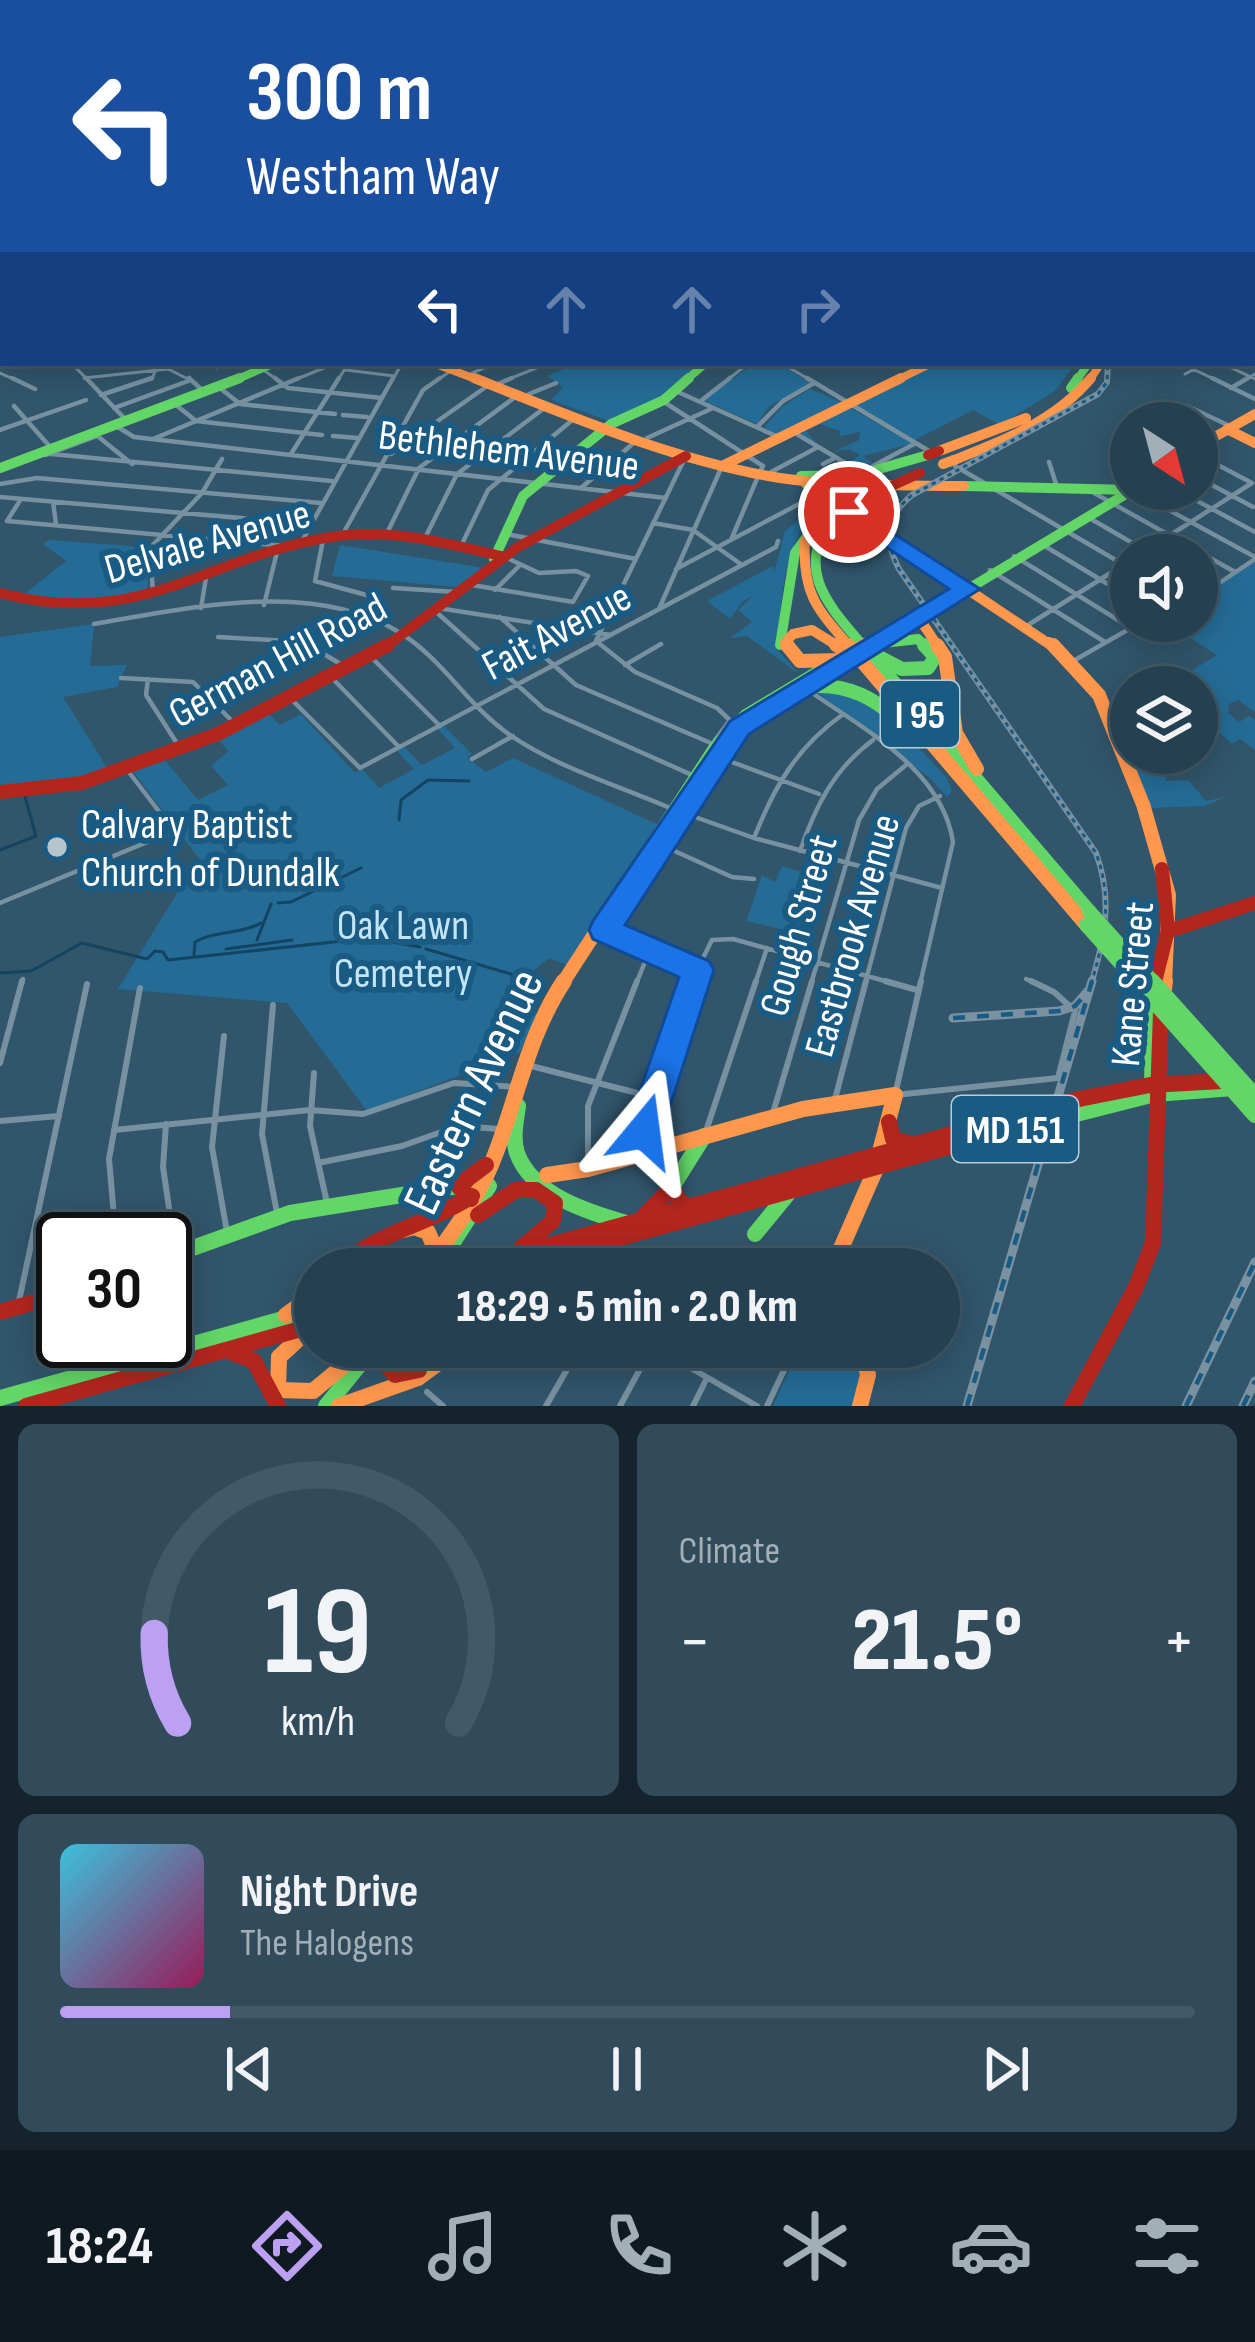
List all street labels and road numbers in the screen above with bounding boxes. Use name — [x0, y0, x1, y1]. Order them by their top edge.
street label: Bethlehem Avenue — [376, 410, 642, 493]
street label: Delvale Avenue — [99, 489, 316, 596]
street label: Fait Avenue — [474, 572, 640, 693]
street label: German Hill Road — [161, 583, 396, 740]
road number: I 95 — [881, 681, 959, 747]
street label: Eastbrook Avenue — [794, 809, 912, 1063]
street label: Gough Street — [749, 829, 850, 1022]
street label: Kane Street — [1101, 900, 1166, 1069]
street label: Eastern Avenue — [391, 960, 558, 1224]
road number: MD 151 — [952, 1096, 1078, 1162]

